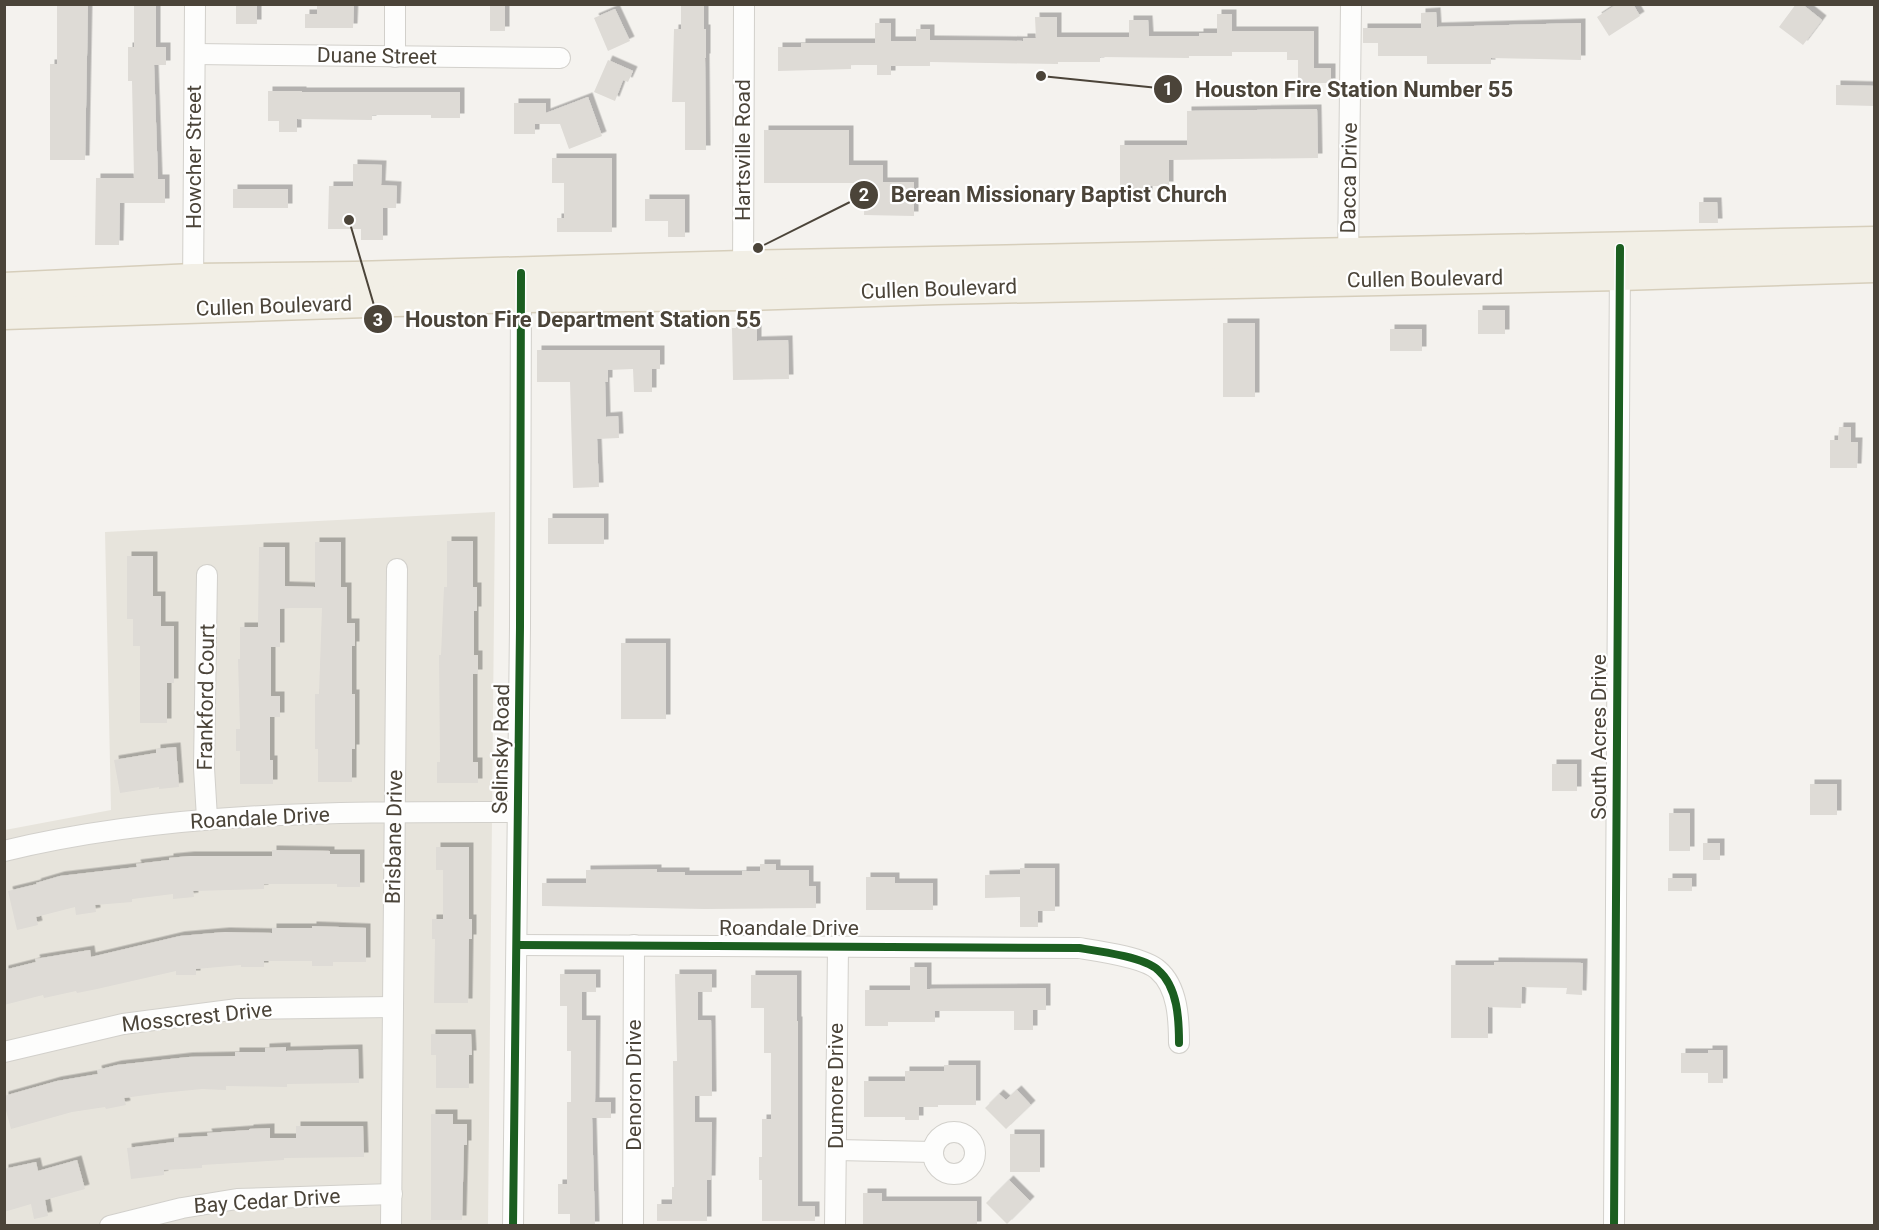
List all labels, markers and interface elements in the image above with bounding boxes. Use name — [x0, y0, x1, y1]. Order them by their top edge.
street label: Duane Street — [317, 43, 437, 69]
callout: Houston Fire Station Number 55 — [1153, 69, 1525, 109]
text: Houston Fire Station Number 55 — [1195, 77, 1513, 102]
text: 1 — [1163, 78, 1173, 99]
street label: Hartsville Road — [731, 79, 755, 221]
street label: Howcher Street — [182, 85, 206, 229]
street label: Dacca Drive — [1336, 122, 1362, 234]
callout: Berean Missionary Baptist Church — [849, 175, 1239, 215]
text: Berean Missionary Baptist Church — [891, 182, 1227, 207]
text: 2 — [859, 184, 869, 205]
street label: Cullen Boulevard — [1347, 266, 1503, 292]
street label: Cullen Boulevard — [860, 274, 1018, 304]
street label: Cullen Boulevard — [195, 291, 353, 321]
callout: Houston Fire Department Station 55 — [363, 299, 773, 339]
text: Houston Fire Department Station 55 — [405, 307, 761, 332]
text: 3 — [373, 309, 383, 330]
street label: Frankford Court — [193, 623, 219, 771]
street label: South Acres Drive — [1587, 654, 1611, 820]
street label: Selinsky Road — [488, 684, 514, 814]
street label: Brisbane Drive — [381, 770, 407, 904]
street label: Roandale Drive — [190, 802, 330, 834]
street label: Roandale Drive — [719, 916, 859, 940]
street label: Mosscrest Drive — [121, 997, 273, 1037]
street label: Denoron Drive — [622, 1019, 646, 1151]
street label: Dumore Drive — [824, 1023, 848, 1149]
street label: Bay Cedar Drive — [193, 1184, 341, 1218]

